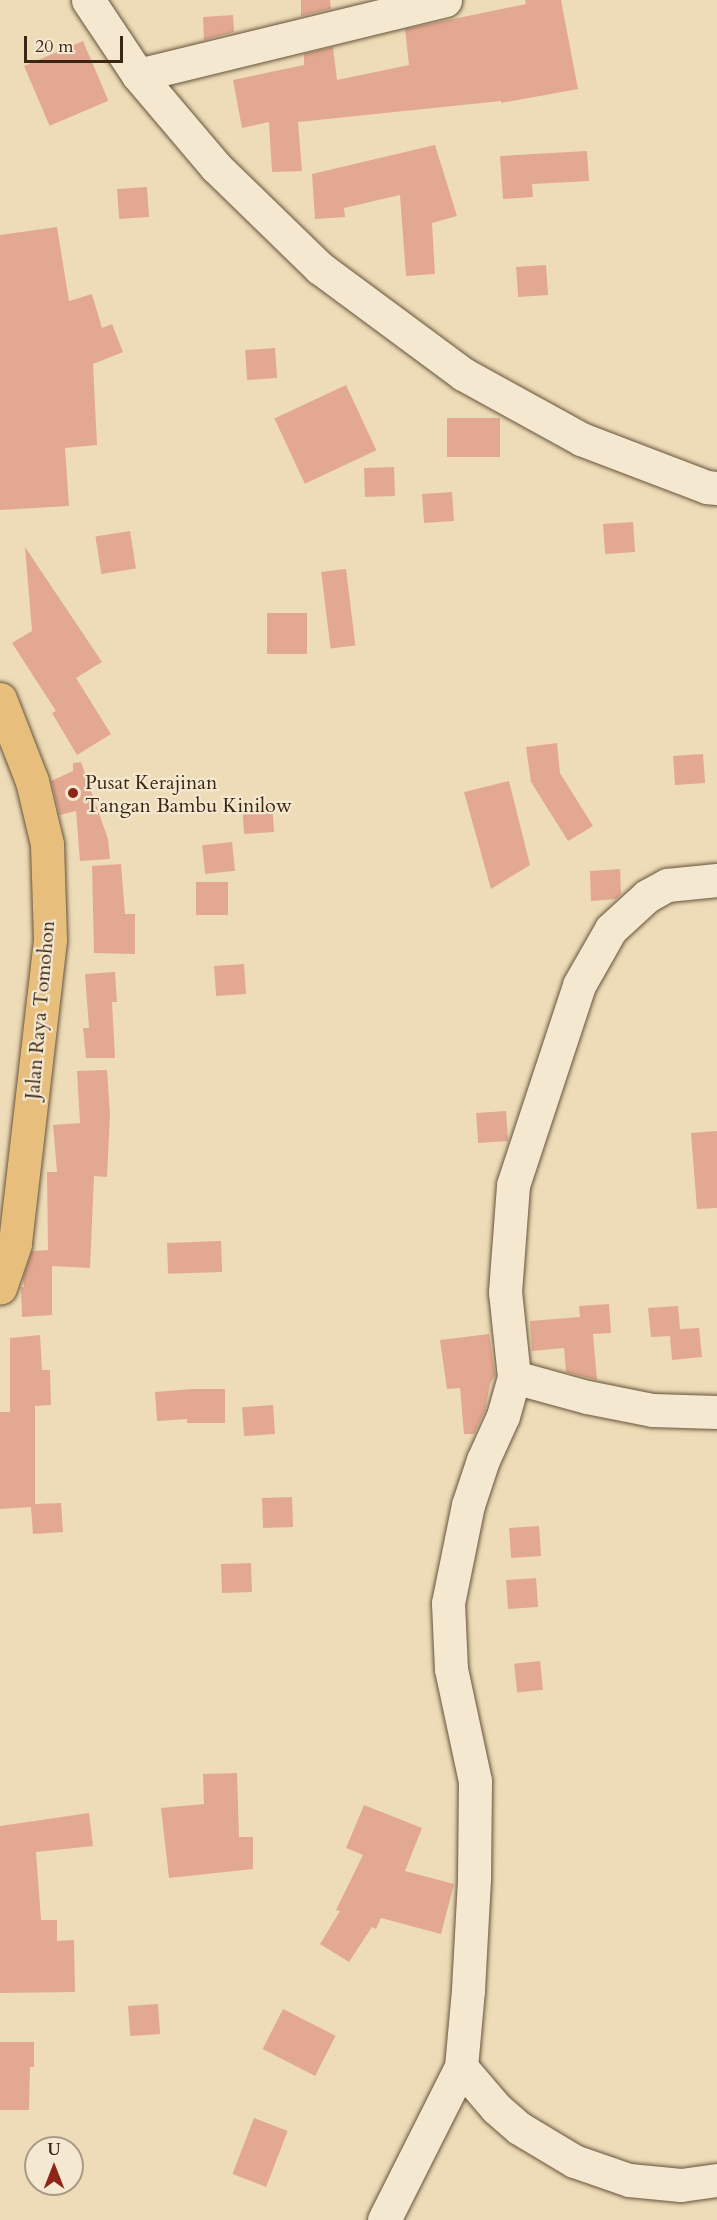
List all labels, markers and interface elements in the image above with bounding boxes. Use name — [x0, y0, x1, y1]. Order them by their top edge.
scale bar — [27, 24, 126, 62]
text: 20 m — [35, 34, 74, 59]
place label: Pusat Kerajinan Tangan Bambu Kinilow — [85, 770, 292, 817]
marker: Pusat Kerajinan Tangan Bambu Kinilow — [66, 786, 80, 800]
street label: Jalan Raya Tomohon — [20, 920, 60, 1100]
north arrow — [24, 2136, 84, 2196]
text: U — [47, 2139, 61, 2161]

